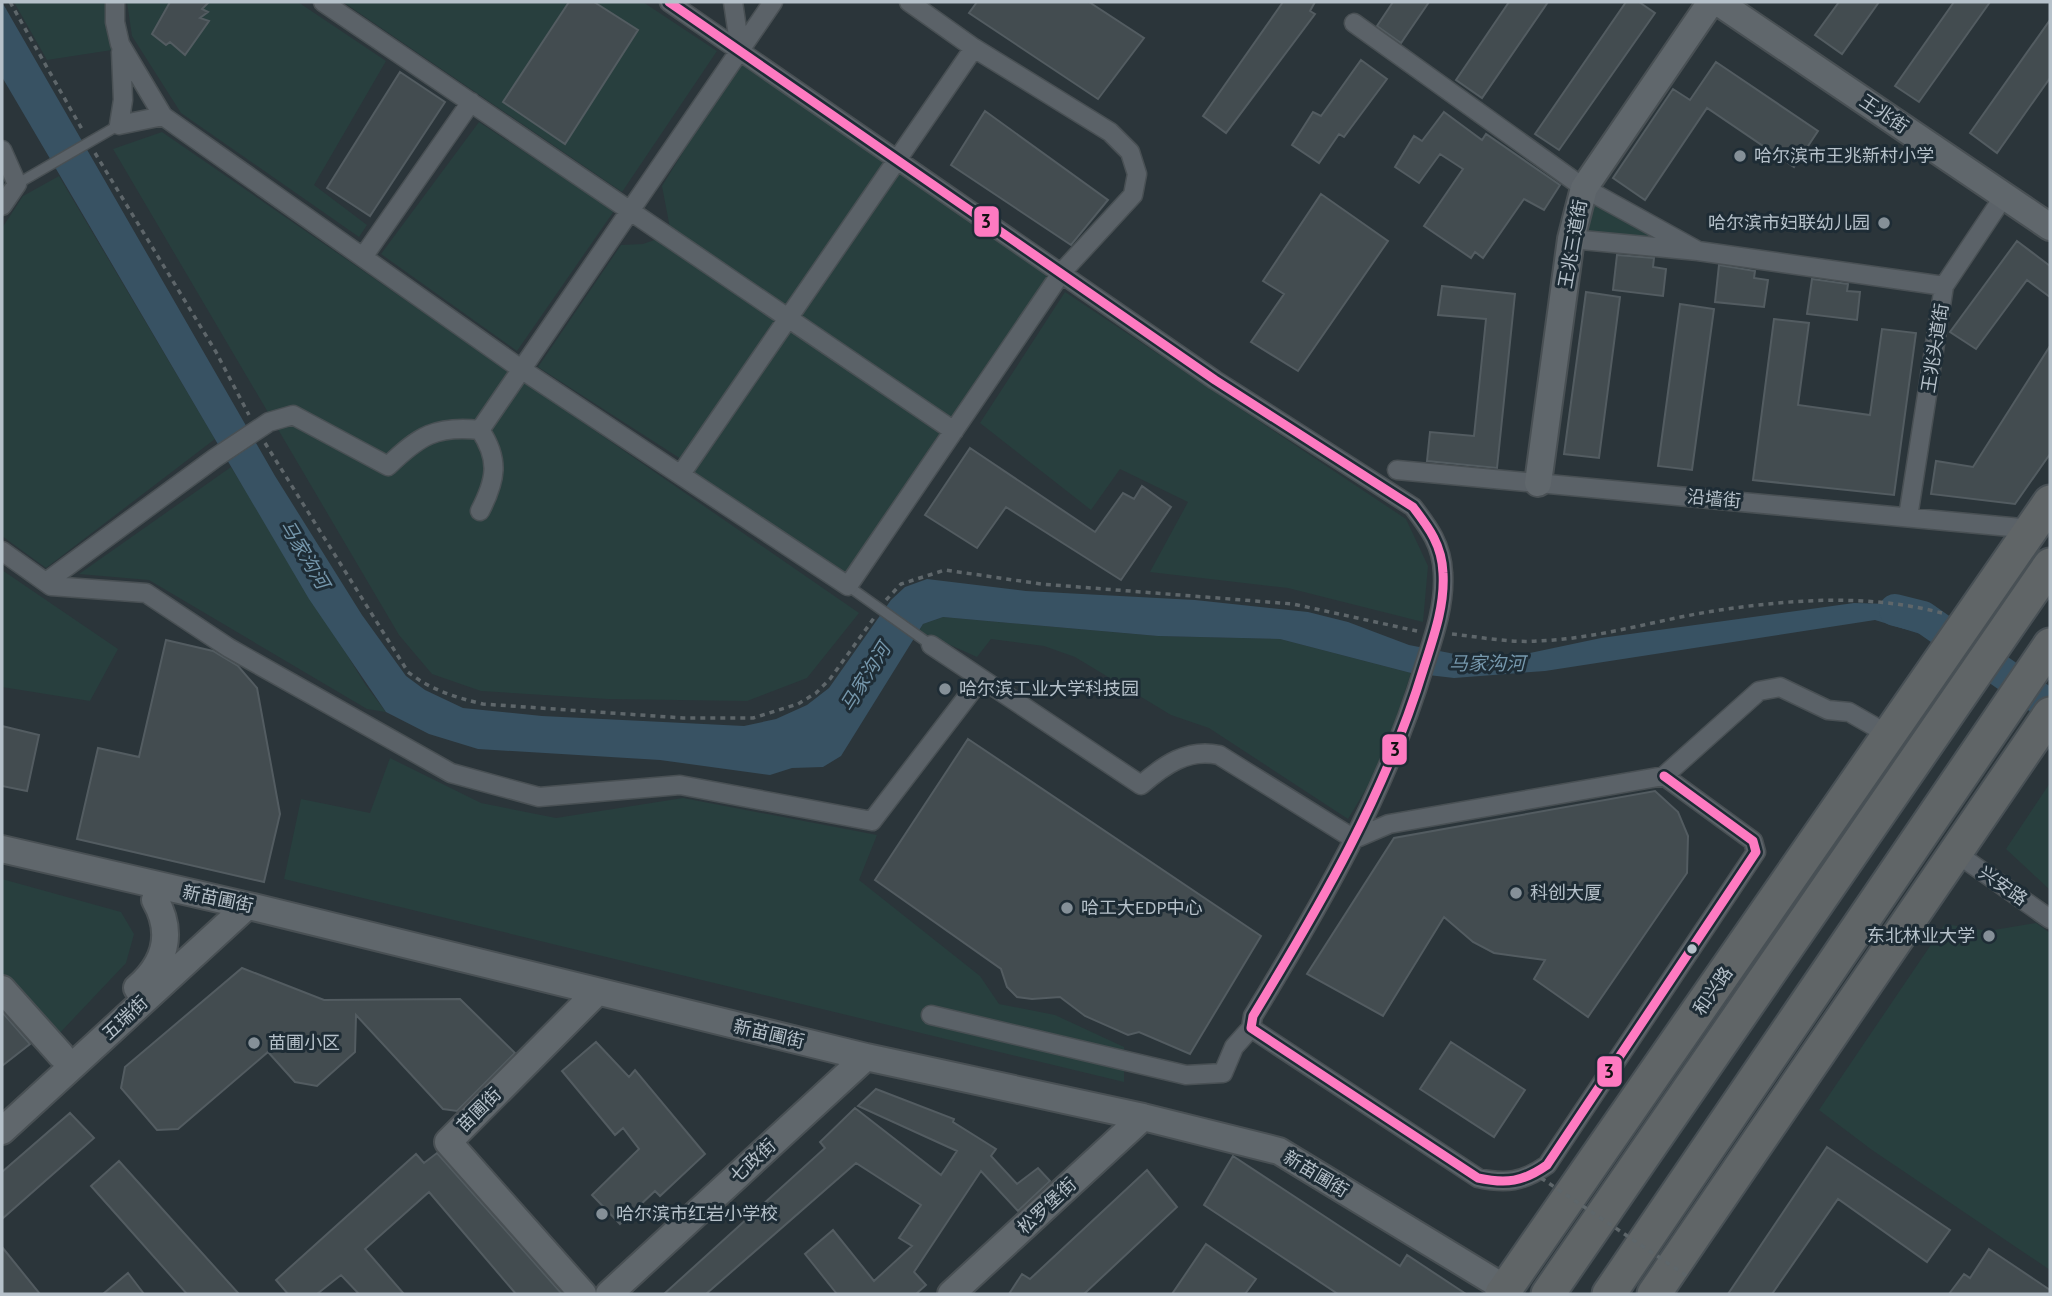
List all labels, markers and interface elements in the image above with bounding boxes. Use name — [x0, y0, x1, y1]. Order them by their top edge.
street label: 王兆街 — [1855, 89, 1913, 138]
place label: 哈尔滨市王兆新村小学 — [1754, 144, 1934, 167]
marker: 哈尔滨市王兆新村小学 — [1732, 148, 1748, 164]
street label: 王兆三道街 — [1553, 198, 1592, 290]
line badge: 3 — [973, 205, 1000, 238]
text: 3 — [981, 209, 991, 233]
place label: 哈尔滨市妇联幼儿园 — [1708, 211, 1870, 234]
marker: 哈尔滨市妇联幼儿园 — [1876, 215, 1892, 231]
street label: 王兆头道街 — [1916, 302, 1953, 394]
street label: 沿墙街 — [1686, 485, 1742, 512]
water label: 马家沟河 — [275, 515, 337, 596]
water label: 马家沟河 — [835, 635, 897, 716]
water label: 马家沟河 — [1449, 651, 1529, 675]
place label: 哈尔滨工业大学科技园 — [959, 677, 1139, 700]
marker: 哈尔滨工业大学科技园 — [937, 681, 953, 697]
line badge: 3 — [1381, 733, 1408, 766]
text: 3 — [1390, 737, 1400, 761]
street label: 兴安路 — [1975, 861, 2032, 910]
street label: 新苗圃街 — [180, 880, 256, 917]
place label: 科创大厦 — [1530, 881, 1602, 904]
marker: 科创大厦 — [1508, 885, 1524, 901]
place label: 哈工大EDP中心 — [1081, 896, 1202, 919]
marker: 哈工大EDP中心 — [1059, 900, 1075, 916]
place label: 东北林业大学 — [1867, 924, 1975, 947]
marker: 东北林业大学 — [1981, 928, 1997, 944]
unlabelled marker — [1685, 942, 1699, 956]
street label: 和兴路 — [1688, 962, 1737, 1019]
street label: 五瑞街 — [97, 991, 152, 1044]
street label: 新苗圃街 — [731, 1014, 807, 1053]
place label: 苗圃小区 — [268, 1031, 340, 1054]
marker: 苗圃小区 — [246, 1035, 262, 1051]
line badge: 3 — [1596, 1055, 1623, 1088]
text: 3 — [1604, 1059, 1614, 1083]
street label: 苗圃街 — [451, 1082, 506, 1137]
street label: 七政街 — [725, 1134, 780, 1187]
street label: 新苗圃街 — [1279, 1145, 1353, 1202]
street label: 松罗堡街 — [1012, 1173, 1081, 1239]
place label: 哈尔滨市红岩小学校 — [616, 1202, 778, 1225]
marker: 哈尔滨市红岩小学校 — [594, 1206, 610, 1222]

